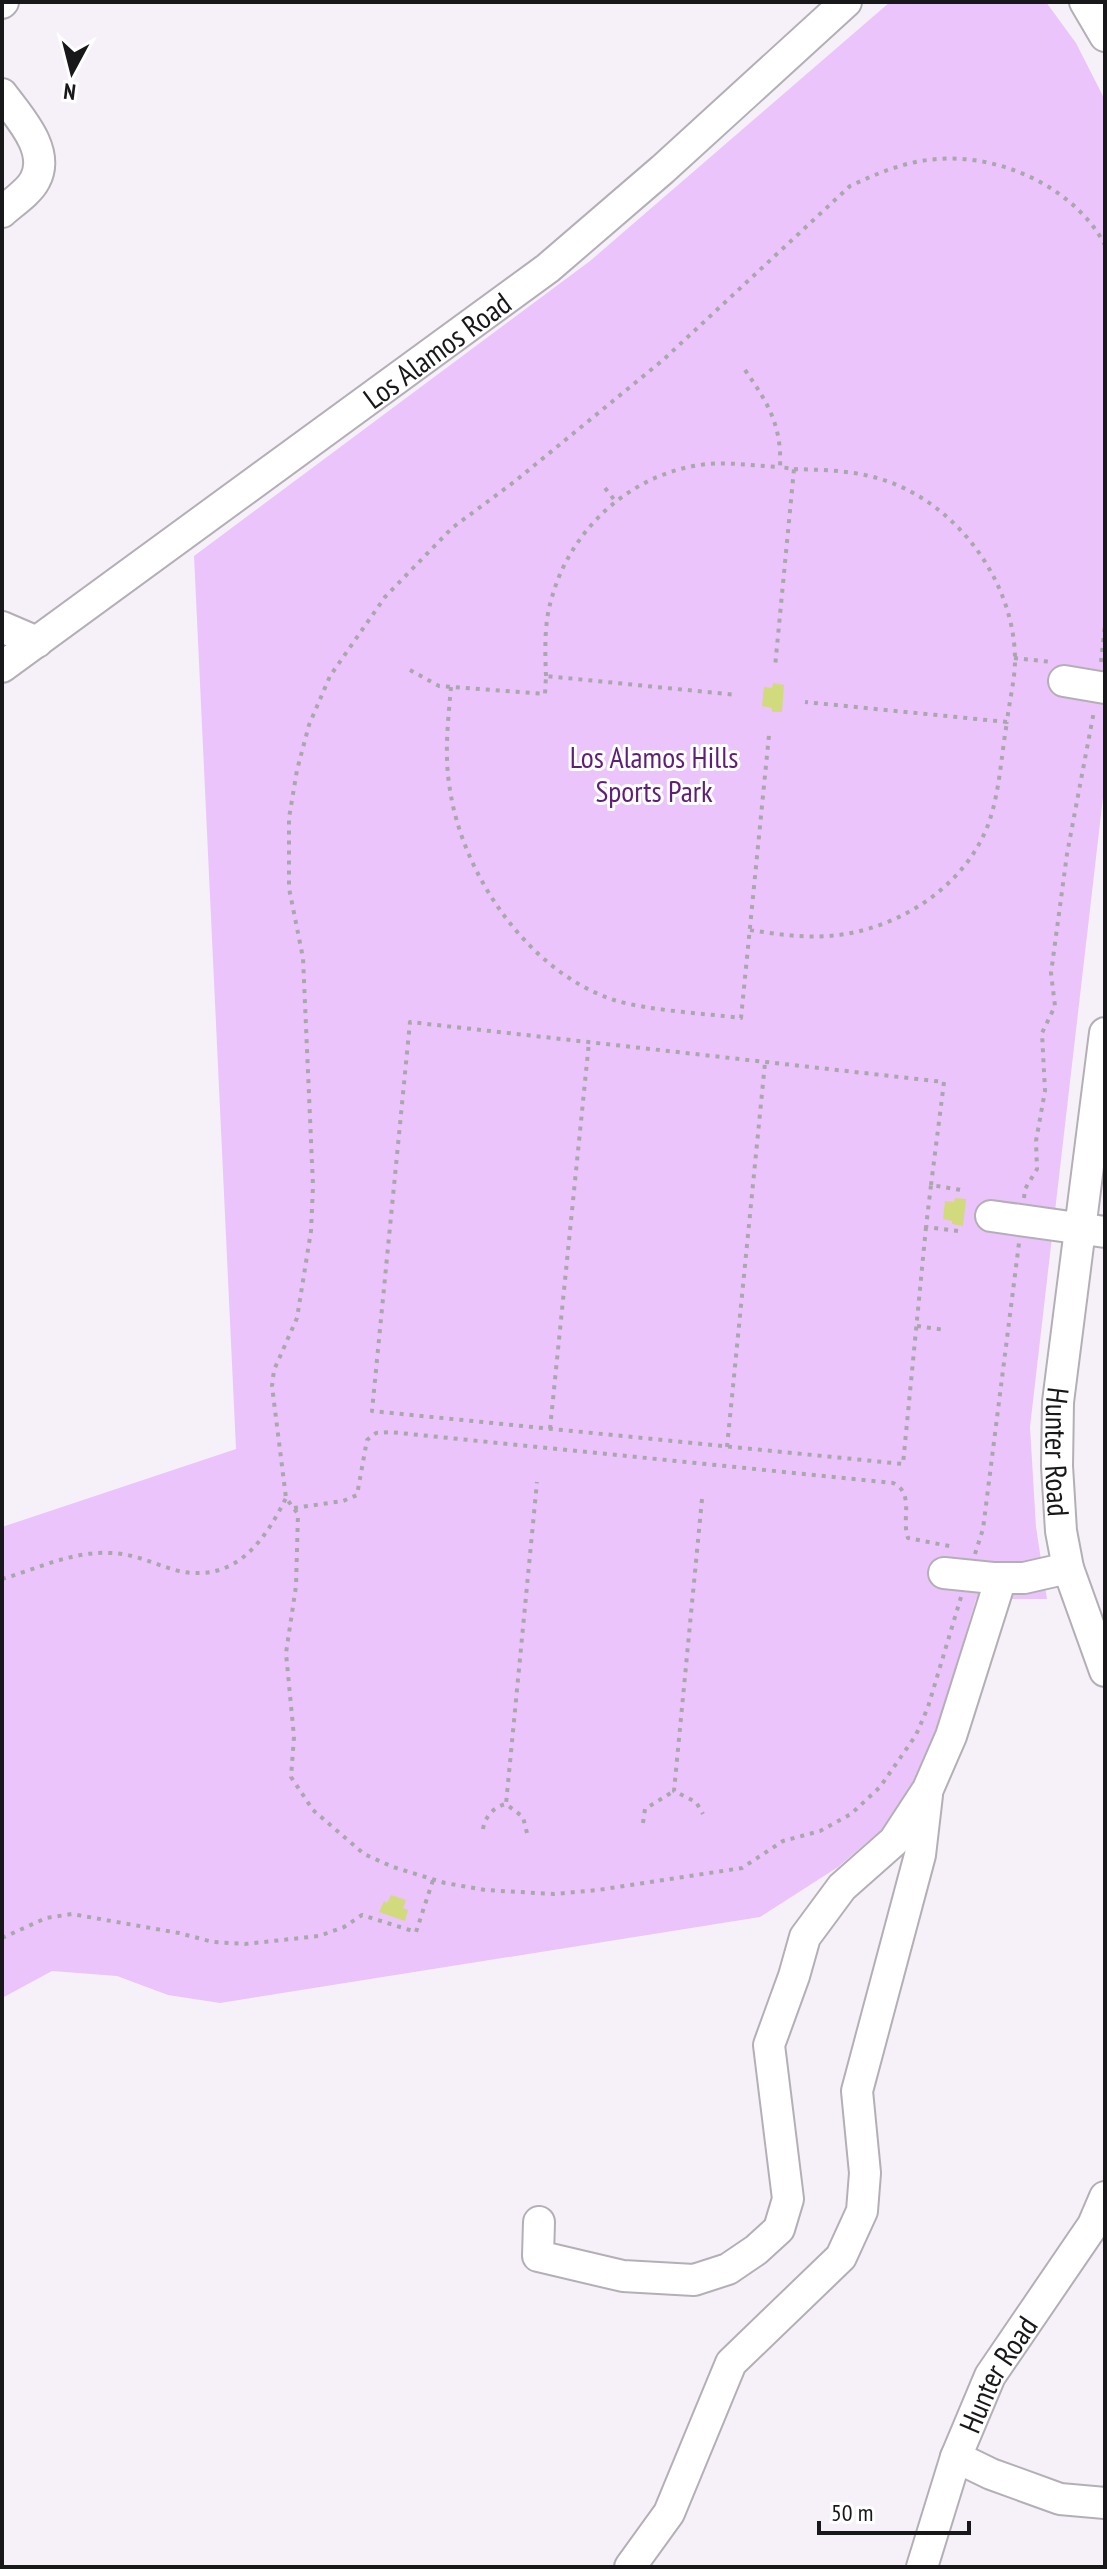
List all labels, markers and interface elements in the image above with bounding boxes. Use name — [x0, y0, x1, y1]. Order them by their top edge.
north arrow — [32, 32, 112, 112]
text: N — [62, 77, 77, 106]
street label: Los Alamos Road — [355, 283, 518, 416]
park label: Los Alamos Hills Sports Park — [570, 737, 738, 810]
street label: Hunter Road — [1037, 1385, 1080, 1517]
street label: Hunter Road — [949, 2308, 1045, 2438]
scale bar — [819, 2485, 969, 2535]
text: 50 m — [831, 2497, 873, 2528]

